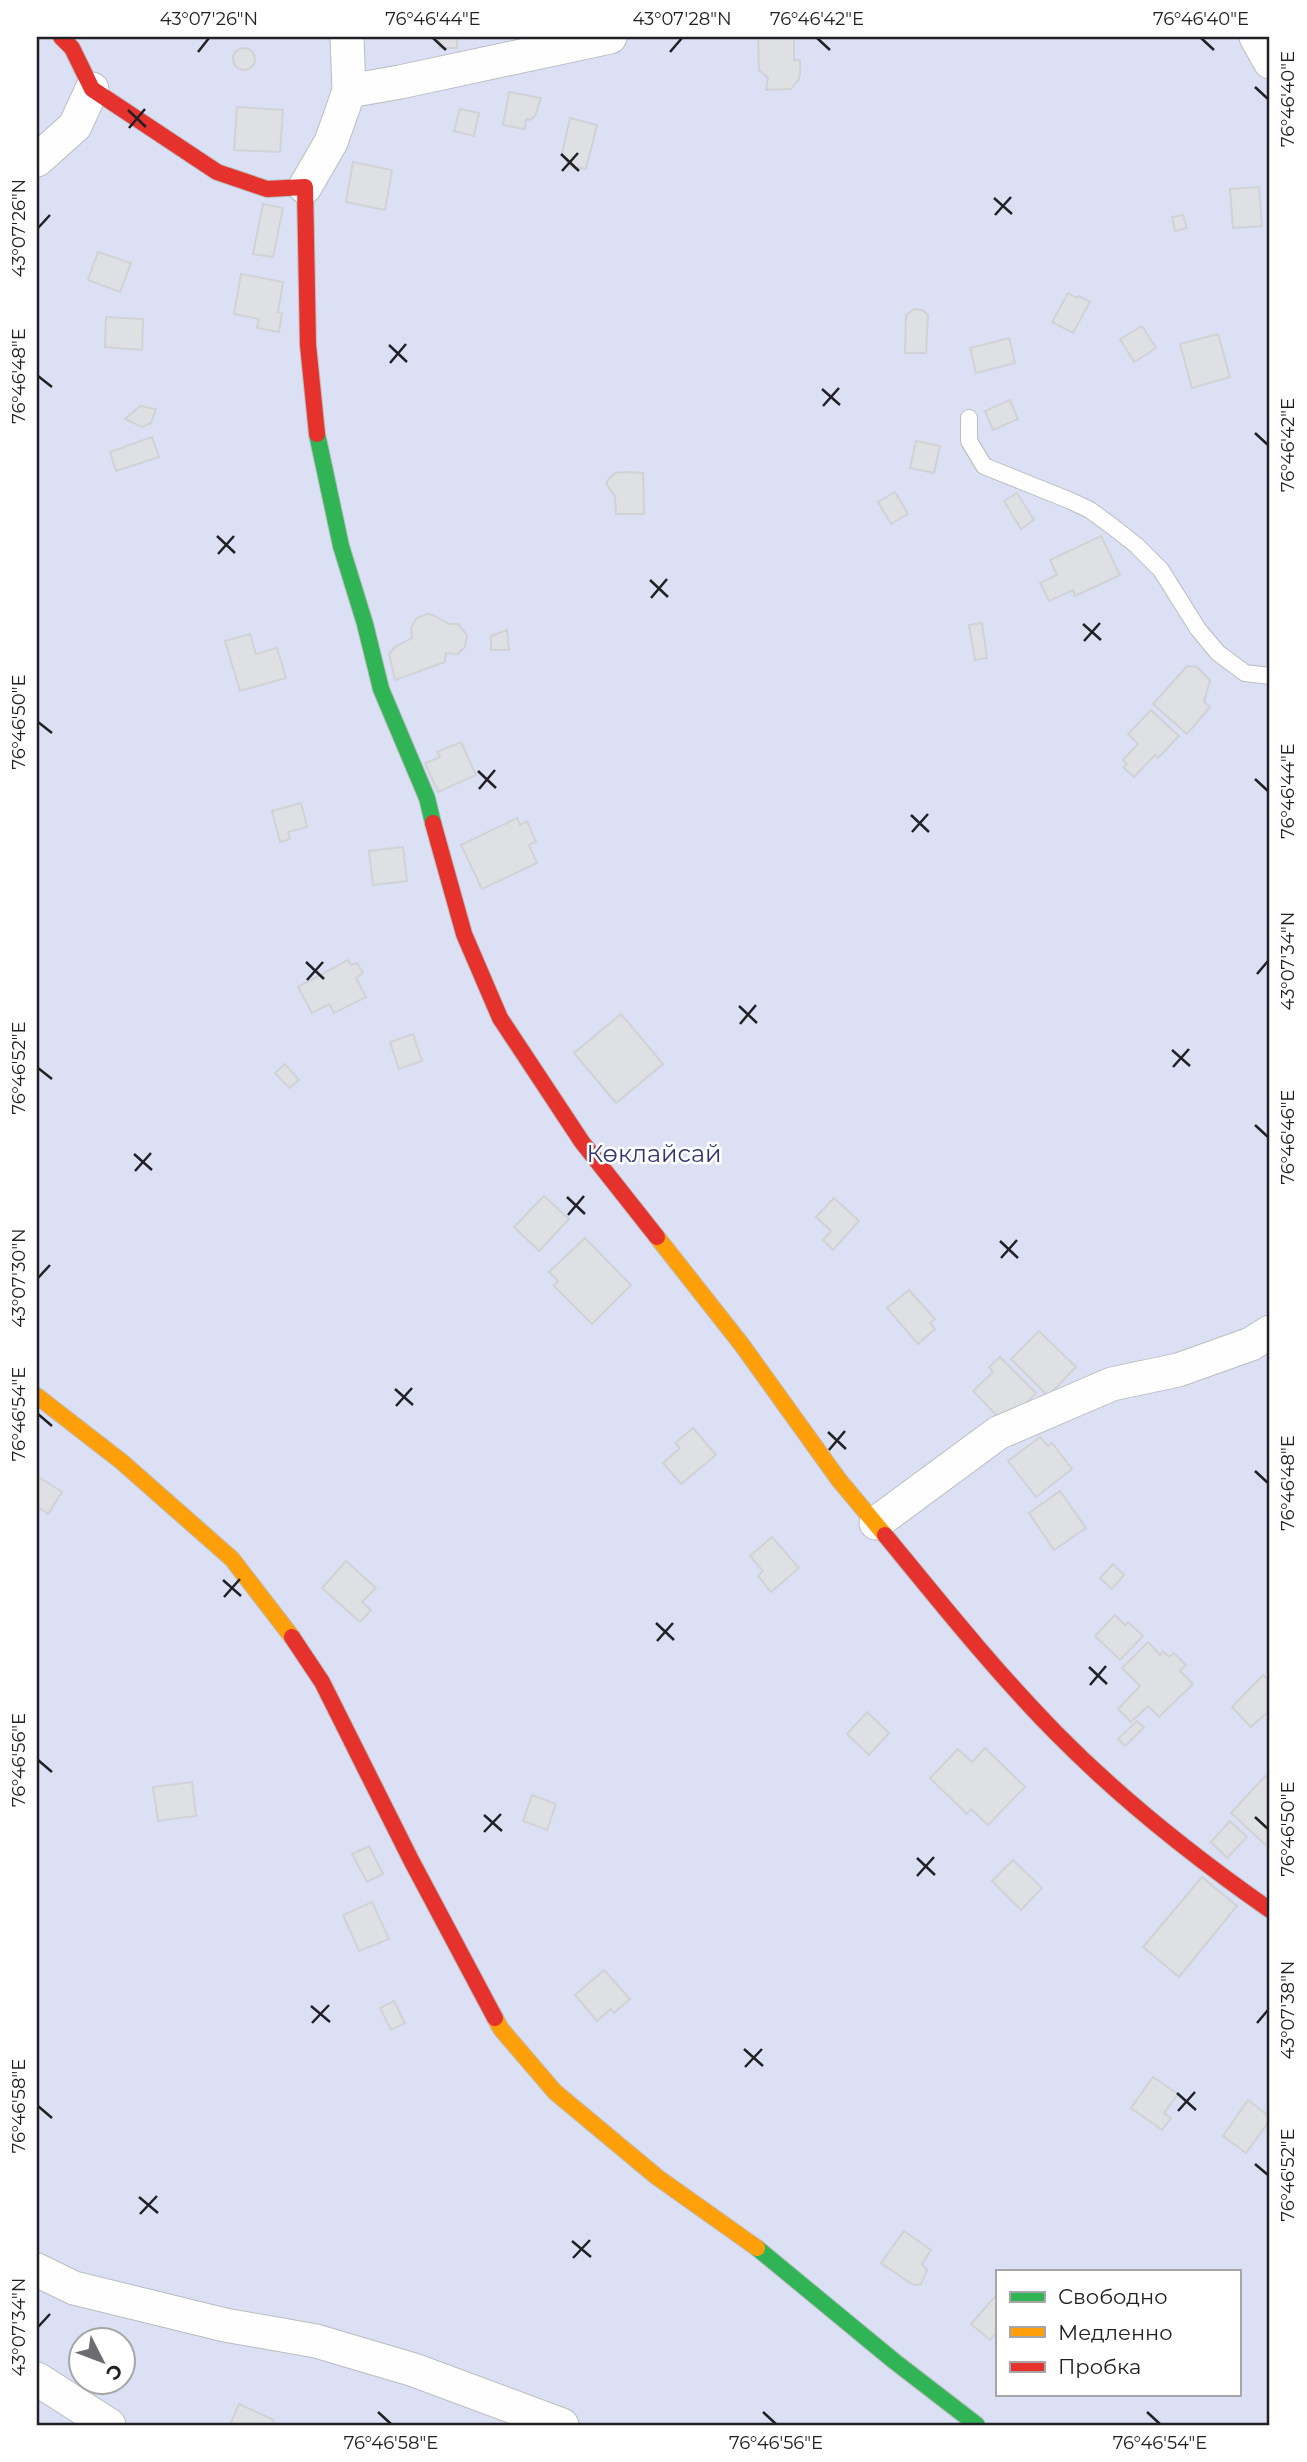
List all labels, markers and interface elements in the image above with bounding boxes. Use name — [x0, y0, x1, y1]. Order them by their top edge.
text: 43°07'26"N — [160, 8, 258, 30]
text: 76°46'44"E — [385, 8, 481, 30]
text: 43°07'28"N — [632, 8, 732, 30]
text: 76°46'42"E — [770, 8, 864, 30]
text: 76°46'40"E — [1153, 8, 1249, 30]
text: 76°46'40"E — [1277, 51, 1299, 147]
text: 43°07'26"N — [8, 179, 30, 277]
text: 76°46'48"E — [8, 328, 30, 424]
text: 76°46'42"E — [1277, 398, 1299, 492]
text: 76°46'50"E — [8, 674, 30, 770]
text: 76°46'44"E — [1277, 743, 1299, 839]
text: 43°07'34"N — [1277, 912, 1299, 1010]
text: 76°46'52"E — [8, 1021, 30, 1115]
text: 76°46'46"E — [1277, 1090, 1299, 1184]
park label: Көклайсай — [586, 1139, 722, 1168]
text: 43°07'30"N — [8, 1228, 30, 1328]
text: 76°46'54"E — [8, 1367, 30, 1461]
text: 76°46'48"E — [1277, 1435, 1299, 1531]
text: 76°46'56"E — [8, 1713, 30, 1807]
text: 76°46'50"E — [1277, 1781, 1299, 1877]
text: 43°07'38"N — [1277, 1961, 1299, 2060]
text: 76°46'58"E — [8, 2059, 30, 2153]
text: 76°46'52"E — [1277, 2128, 1299, 2222]
legend — [996, 2270, 1240, 2396]
text: 43°07'34"N — [8, 2278, 30, 2376]
text: Свободно — [1058, 2284, 1168, 2309]
text: Медленно — [1058, 2320, 1173, 2345]
north arrow — [66, 2326, 136, 2396]
text: Пробка — [1058, 2354, 1141, 2379]
text: С — [101, 2359, 127, 2385]
text: 76°46'58"E — [344, 2432, 438, 2454]
text: 76°46'56"E — [729, 2432, 823, 2454]
text: 76°46'54"E — [1113, 2432, 1207, 2454]

